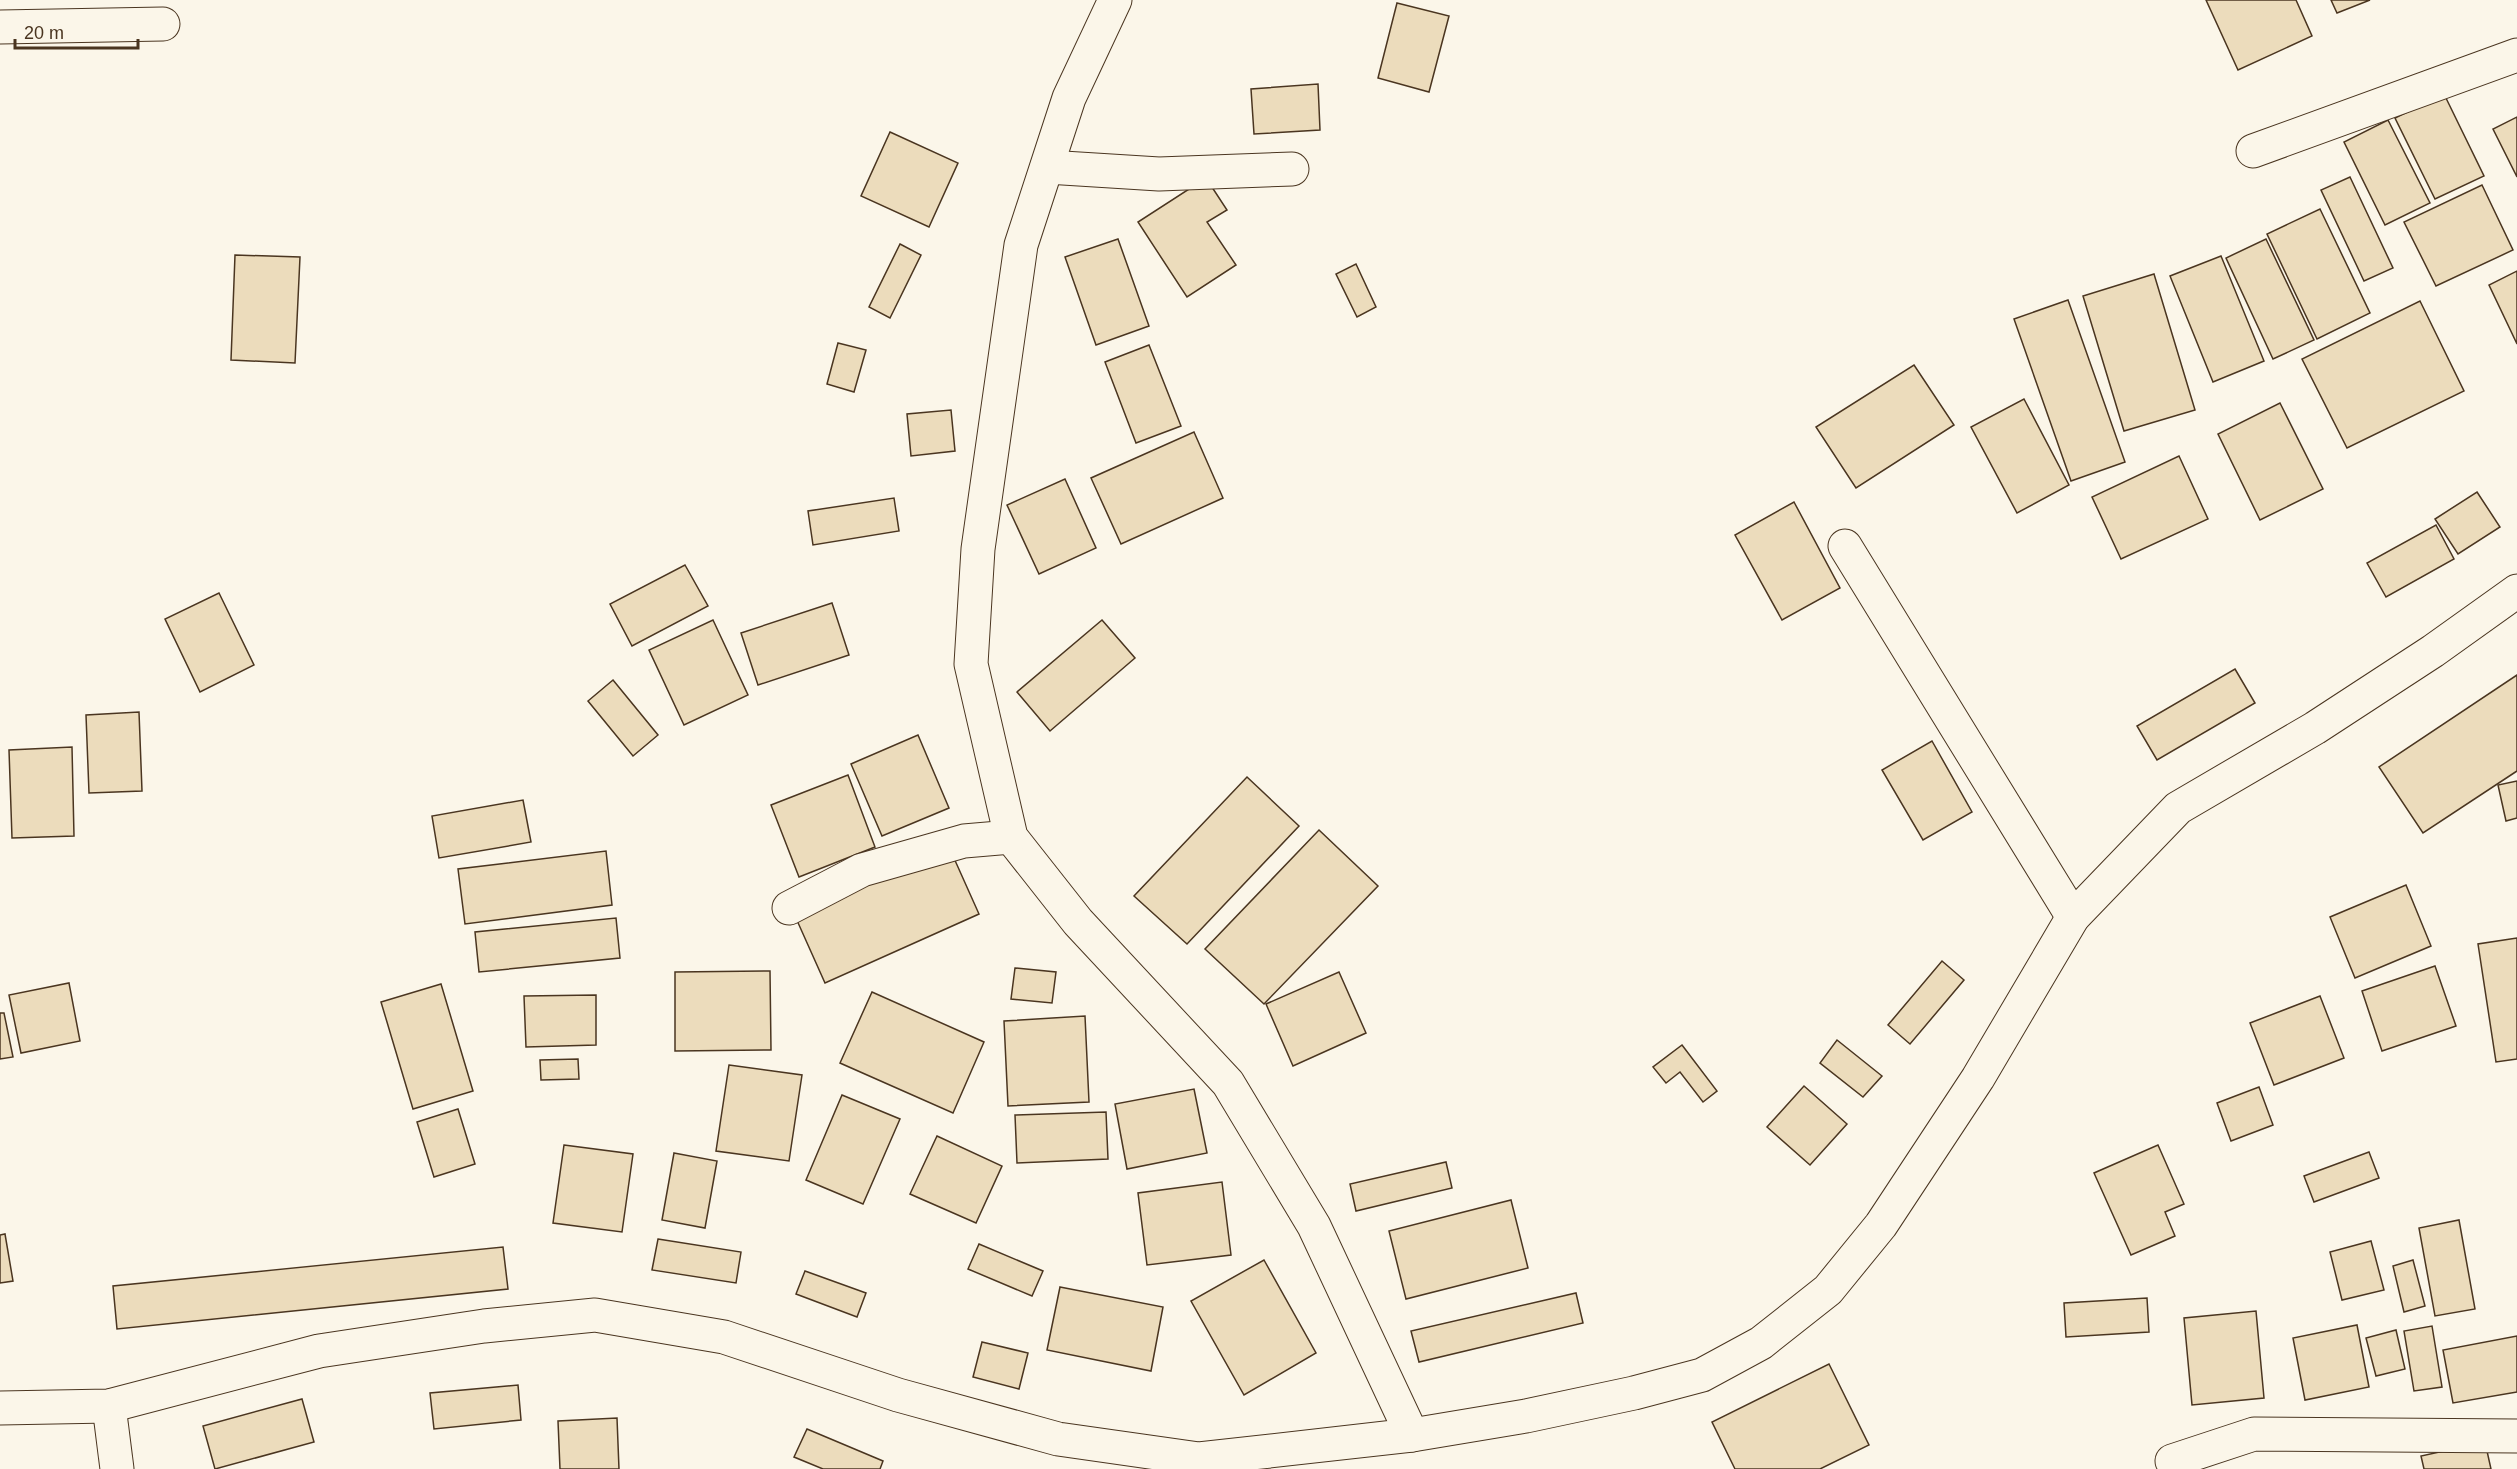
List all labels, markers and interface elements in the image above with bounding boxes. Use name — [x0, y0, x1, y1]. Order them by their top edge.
scale bar — [15, 12, 138, 50]
text: 20 m — [24, 23, 64, 43]

